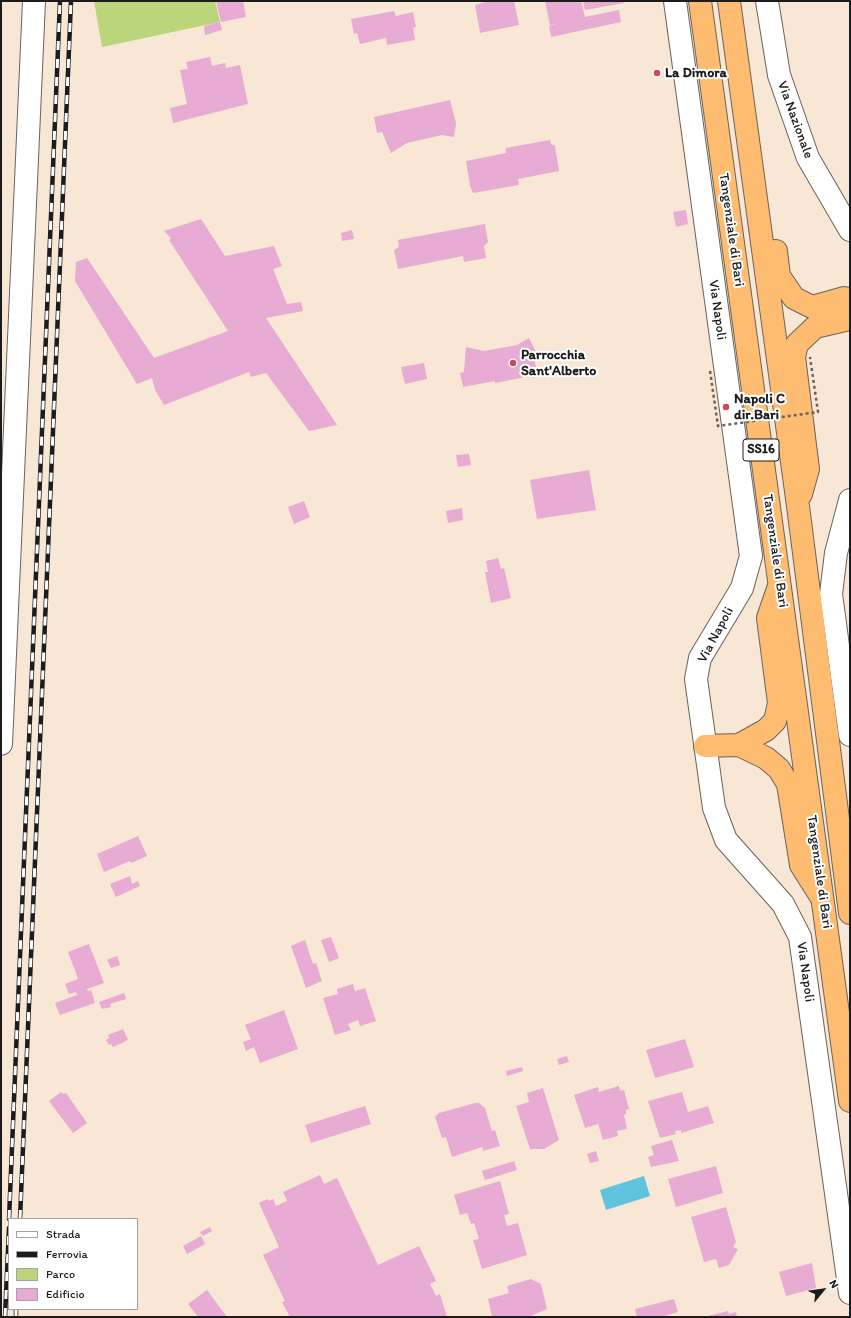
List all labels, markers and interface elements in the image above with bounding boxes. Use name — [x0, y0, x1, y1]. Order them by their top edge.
place label: La Dimora — [665, 65, 727, 81]
marker: La Dimora — [652, 68, 662, 78]
street label: Via Nazionale — [773, 79, 817, 161]
street label: Tangenziale di Bari — [715, 172, 747, 288]
street label: Via Napoli — [704, 279, 730, 341]
place label: Parrocchia Sant'Alberto — [521, 347, 596, 380]
marker: Parrocchia Sant'Alberto — [508, 358, 518, 368]
place label: Napoli C dir.Bari — [734, 391, 785, 424]
marker: Napoli C dir.Bari — [721, 402, 731, 412]
road number: SS16 — [743, 439, 779, 461]
street label: Tangenziale di Bari — [759, 493, 791, 609]
street label: Via Napoli — [694, 604, 738, 666]
street label: Tangenziale di Bari — [803, 814, 835, 930]
street label: Via Napoli — [792, 941, 818, 1003]
legend — [8, 1218, 138, 1310]
text: Strada — [46, 1227, 80, 1241]
text: Ferrovia — [46, 1247, 88, 1261]
text: Parco — [46, 1267, 75, 1281]
north arrow — [803, 1270, 843, 1310]
text: N — [826, 1278, 841, 1290]
text: Edificio — [46, 1287, 85, 1301]

